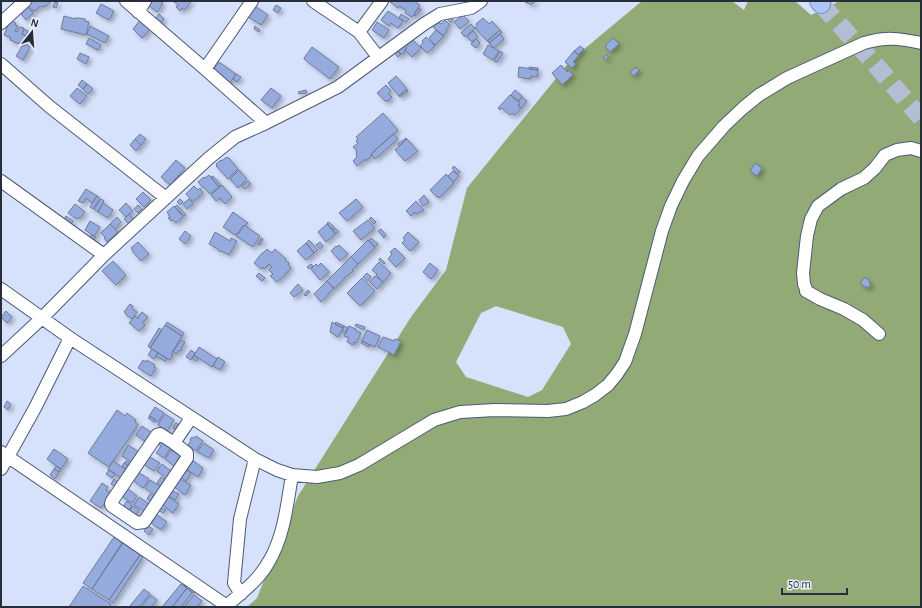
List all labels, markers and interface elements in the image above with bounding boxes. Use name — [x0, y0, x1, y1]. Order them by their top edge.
north arrow — [12, 12, 52, 52]
text: N — [30, 17, 40, 29]
scale bar — [782, 570, 847, 596]
text: 50 m — [788, 578, 811, 590]

